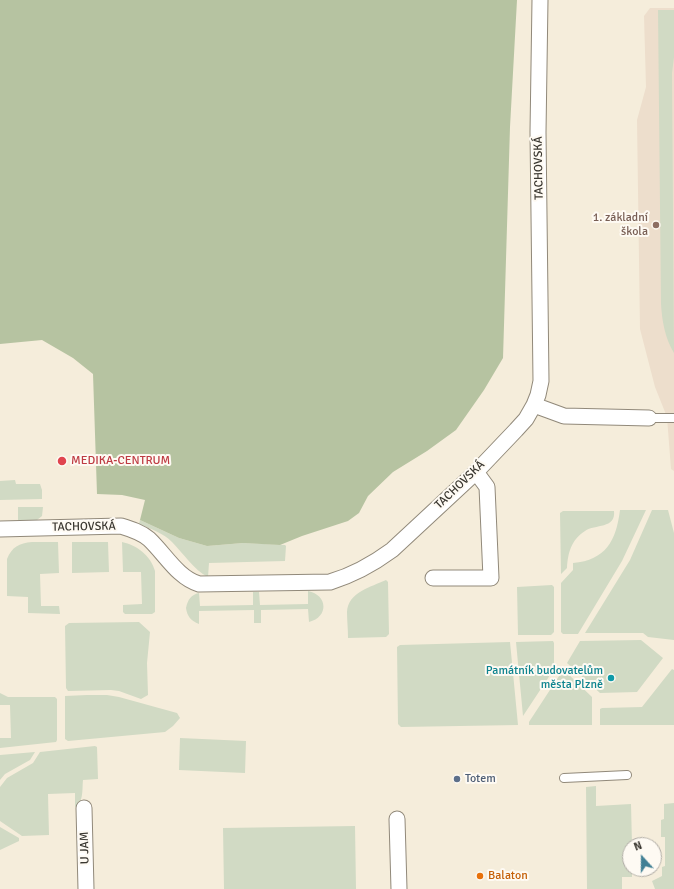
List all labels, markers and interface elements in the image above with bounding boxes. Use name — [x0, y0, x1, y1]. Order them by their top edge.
street label: TACHOVSKÁ — [531, 136, 547, 200]
place label: 1. základní škola — [593, 211, 648, 239]
marker: 1. základní škola — [651, 220, 661, 230]
place label: MEDIKA-CENTRUM — [71, 454, 170, 468]
marker: MEDIKA-CENTRUM — [56, 455, 68, 467]
street label: TACHOVSKÁ — [432, 458, 488, 512]
street label: TACHOVSKÁ — [52, 519, 116, 535]
place label: Památník budovatelům města Plzně — [486, 664, 603, 692]
marker: Památník budovatelům města Plzně — [606, 673, 616, 683]
place label: Totem — [465, 772, 496, 786]
marker: Totem — [452, 774, 462, 784]
street label: U JAM — [78, 831, 92, 865]
north arrow — [622, 837, 662, 877]
text: N — [632, 839, 644, 854]
place label: Balaton — [488, 869, 528, 883]
marker: Balaton — [475, 871, 485, 881]

